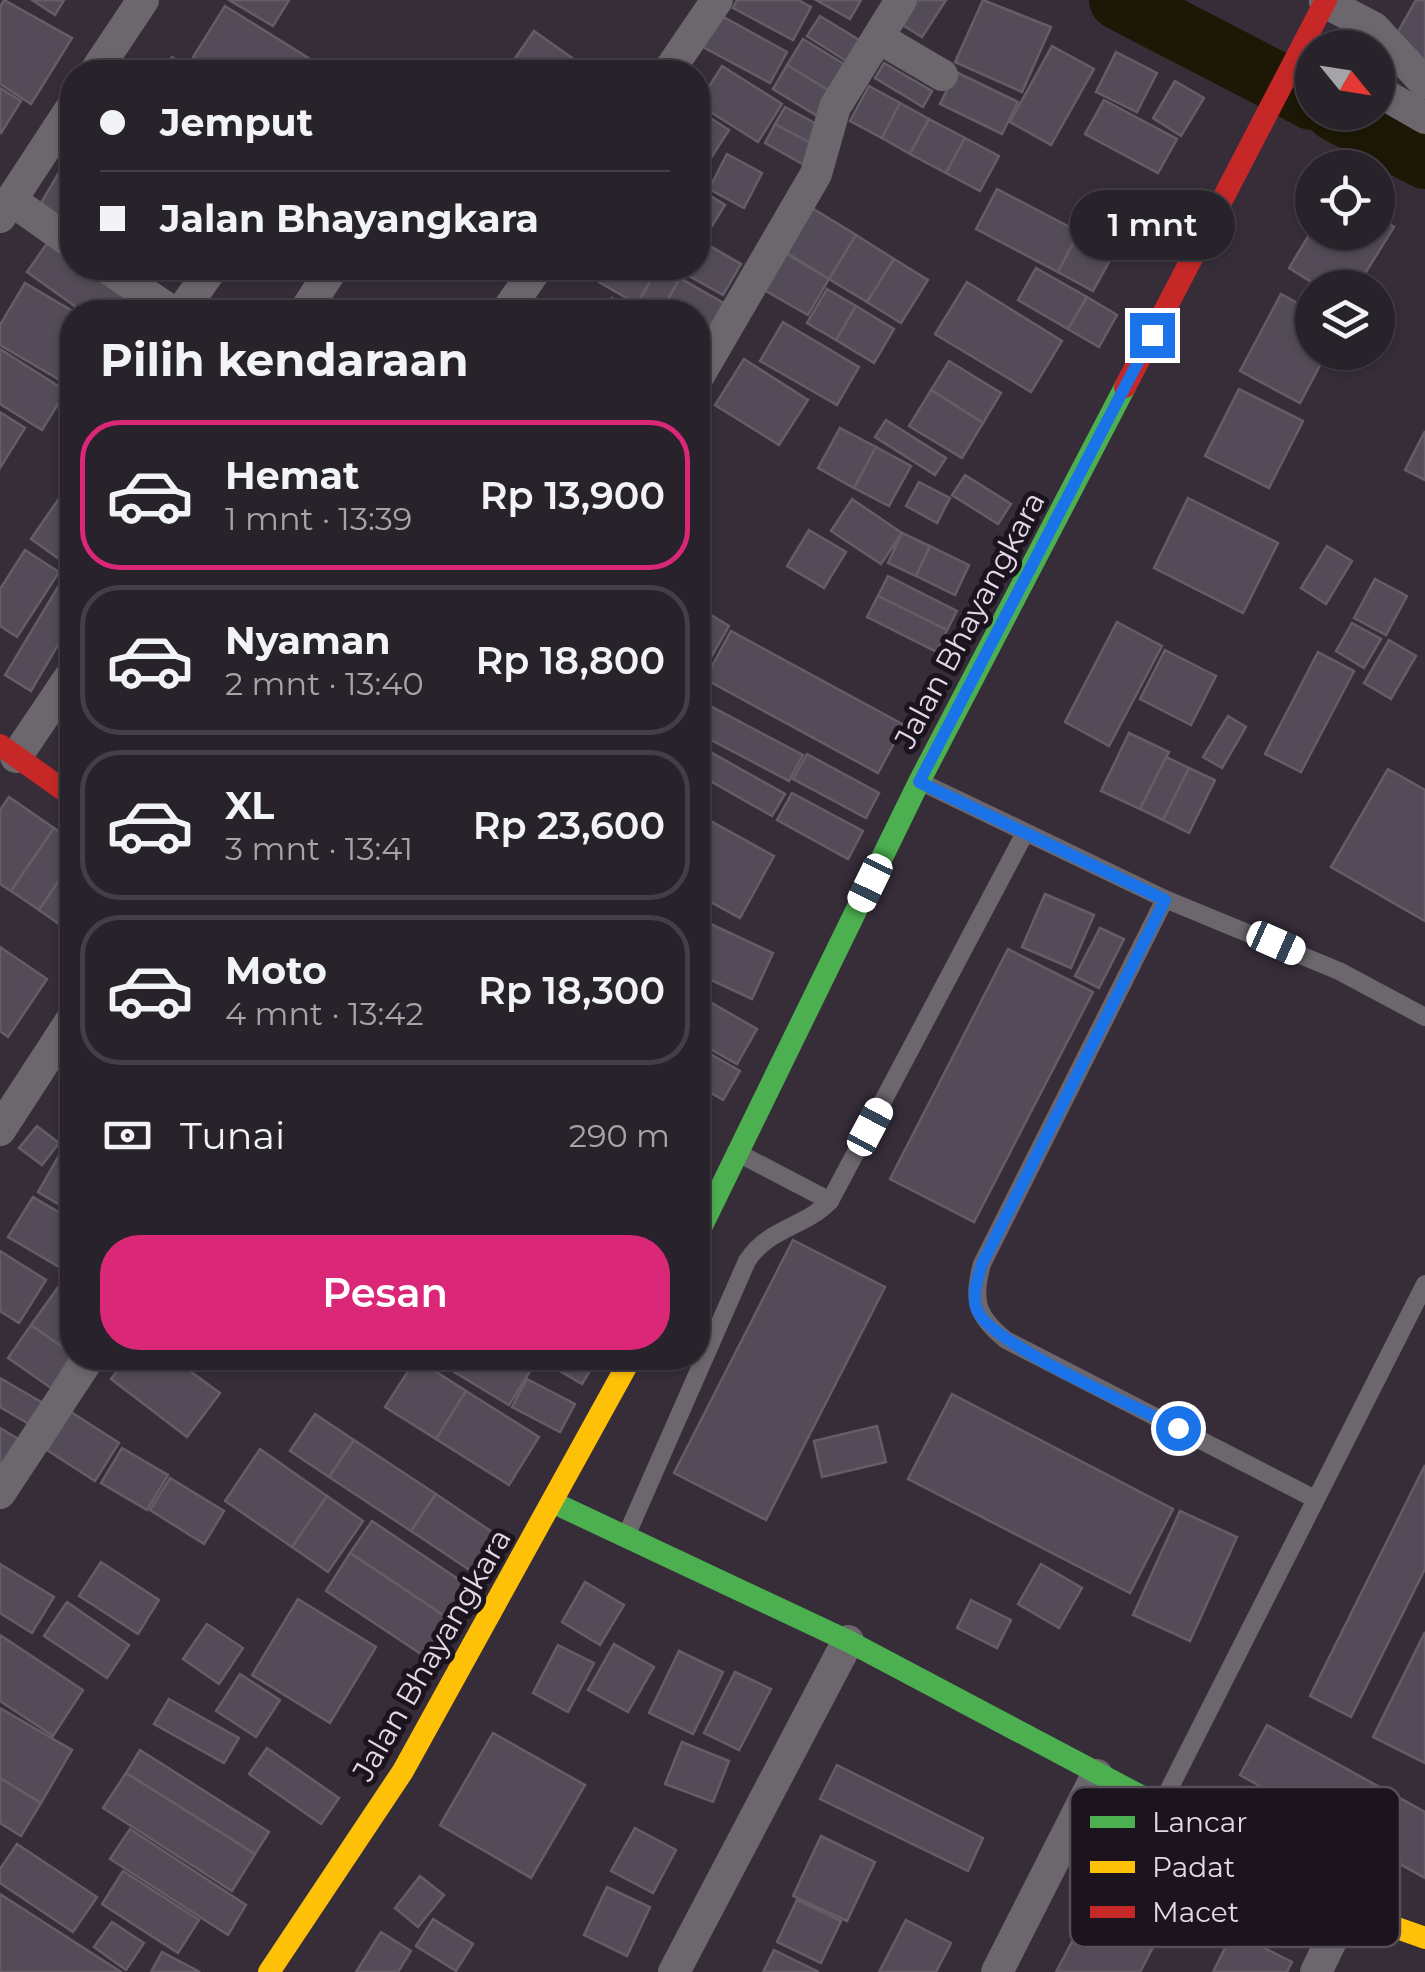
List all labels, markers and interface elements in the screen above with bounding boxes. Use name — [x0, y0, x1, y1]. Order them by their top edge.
north arrow — [1295, 30, 1395, 130]
map controls — [1295, 30, 1395, 370]
text: Jemput — [160, 99, 313, 146]
button: locate — [1295, 150, 1395, 250]
callout: 1 mnt — [1070, 190, 1234, 260]
text: Jalan Bhayangkara — [160, 195, 539, 242]
text: 1 mnt — [1107, 205, 1198, 244]
button: layers — [1295, 270, 1395, 370]
route end — [1130, 313, 1175, 358]
text: Pilih kendaraan — [100, 332, 469, 387]
icon: car — [105, 450, 195, 540]
text: Hemat — [225, 452, 360, 499]
text: Rp 13,900 — [480, 472, 665, 519]
street label: Jalan Bhayangkara — [886, 485, 1053, 755]
text: 1 mnt · 13:39 — [225, 499, 412, 538]
icon: car — [105, 615, 195, 705]
text: Nyaman — [225, 617, 391, 664]
text: Rp 18,800 — [475, 637, 665, 684]
text: 2 mnt · 13:40 — [225, 664, 424, 703]
icon: car — [105, 780, 195, 870]
text: XL — [225, 782, 274, 829]
text: Rp 23,600 — [473, 802, 665, 849]
text: 3 mnt · 13:41 — [225, 829, 413, 868]
car — [843, 849, 897, 917]
car — [1242, 917, 1310, 969]
icon: car — [105, 945, 195, 1035]
text: Moto — [225, 947, 327, 994]
text: Rp 18,300 — [478, 967, 665, 1014]
text: 4 mnt · 13:42 — [225, 994, 424, 1033]
car — [843, 1093, 897, 1161]
icon: cash — [100, 1108, 155, 1163]
text: Tunai — [180, 1112, 285, 1159]
text: 290 m — [569, 1116, 670, 1155]
button: Pesan — [100, 1235, 670, 1350]
route start — [1156, 1406, 1201, 1451]
street label: Jalan Bhayangkara — [344, 1522, 519, 1788]
legend — [1070, 1787, 1400, 1947]
text: Lancar — [1152, 1805, 1247, 1839]
text: Padat — [1152, 1850, 1235, 1884]
text: Macet — [1152, 1895, 1239, 1929]

